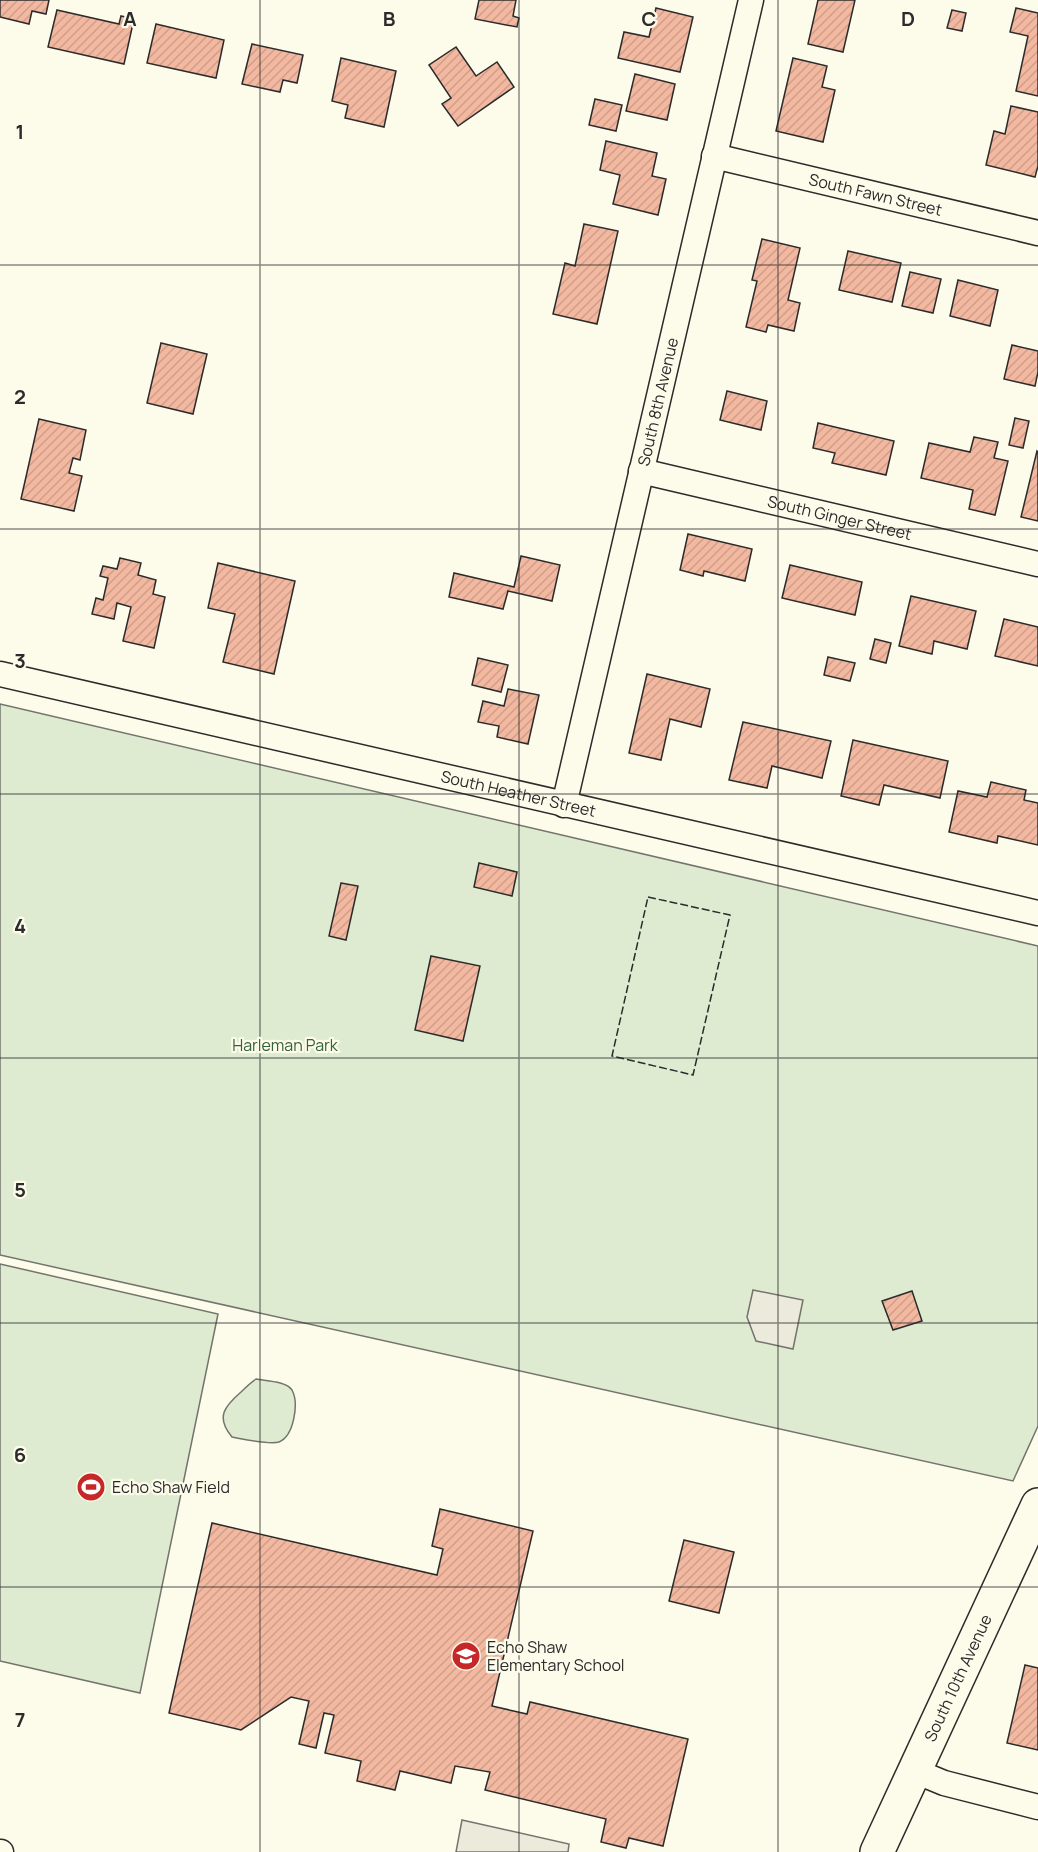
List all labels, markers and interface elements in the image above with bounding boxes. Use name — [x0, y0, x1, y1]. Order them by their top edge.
text: A — [123, 5, 137, 32]
text: B — [383, 5, 396, 32]
text: C — [642, 5, 656, 32]
text: D — [901, 5, 915, 32]
text: 1 — [16, 118, 24, 145]
street label: South Fawn Street — [807, 168, 944, 221]
street label: South 8th Avenue — [632, 335, 683, 468]
text: 2 — [14, 383, 26, 410]
street label: South Ginger Street — [765, 490, 914, 545]
text: 3 — [14, 647, 26, 674]
street label: South Heather Street — [439, 765, 598, 822]
text: 4 — [14, 912, 26, 939]
park label: Harleman Park — [232, 1034, 339, 1056]
text: 5 — [14, 1176, 26, 1203]
text: 6 — [14, 1441, 26, 1468]
sports icon: Echo Shaw Field — [75, 1471, 107, 1503]
place label: Echo Shaw Field — [112, 1476, 230, 1498]
street label: South 10th Avenue — [919, 1611, 997, 1745]
place label: Echo Shaw Elementary School — [487, 1636, 625, 1676]
school or university icon: Echo Shaw Elementary School — [450, 1640, 482, 1672]
text: 7 — [15, 1706, 25, 1733]

